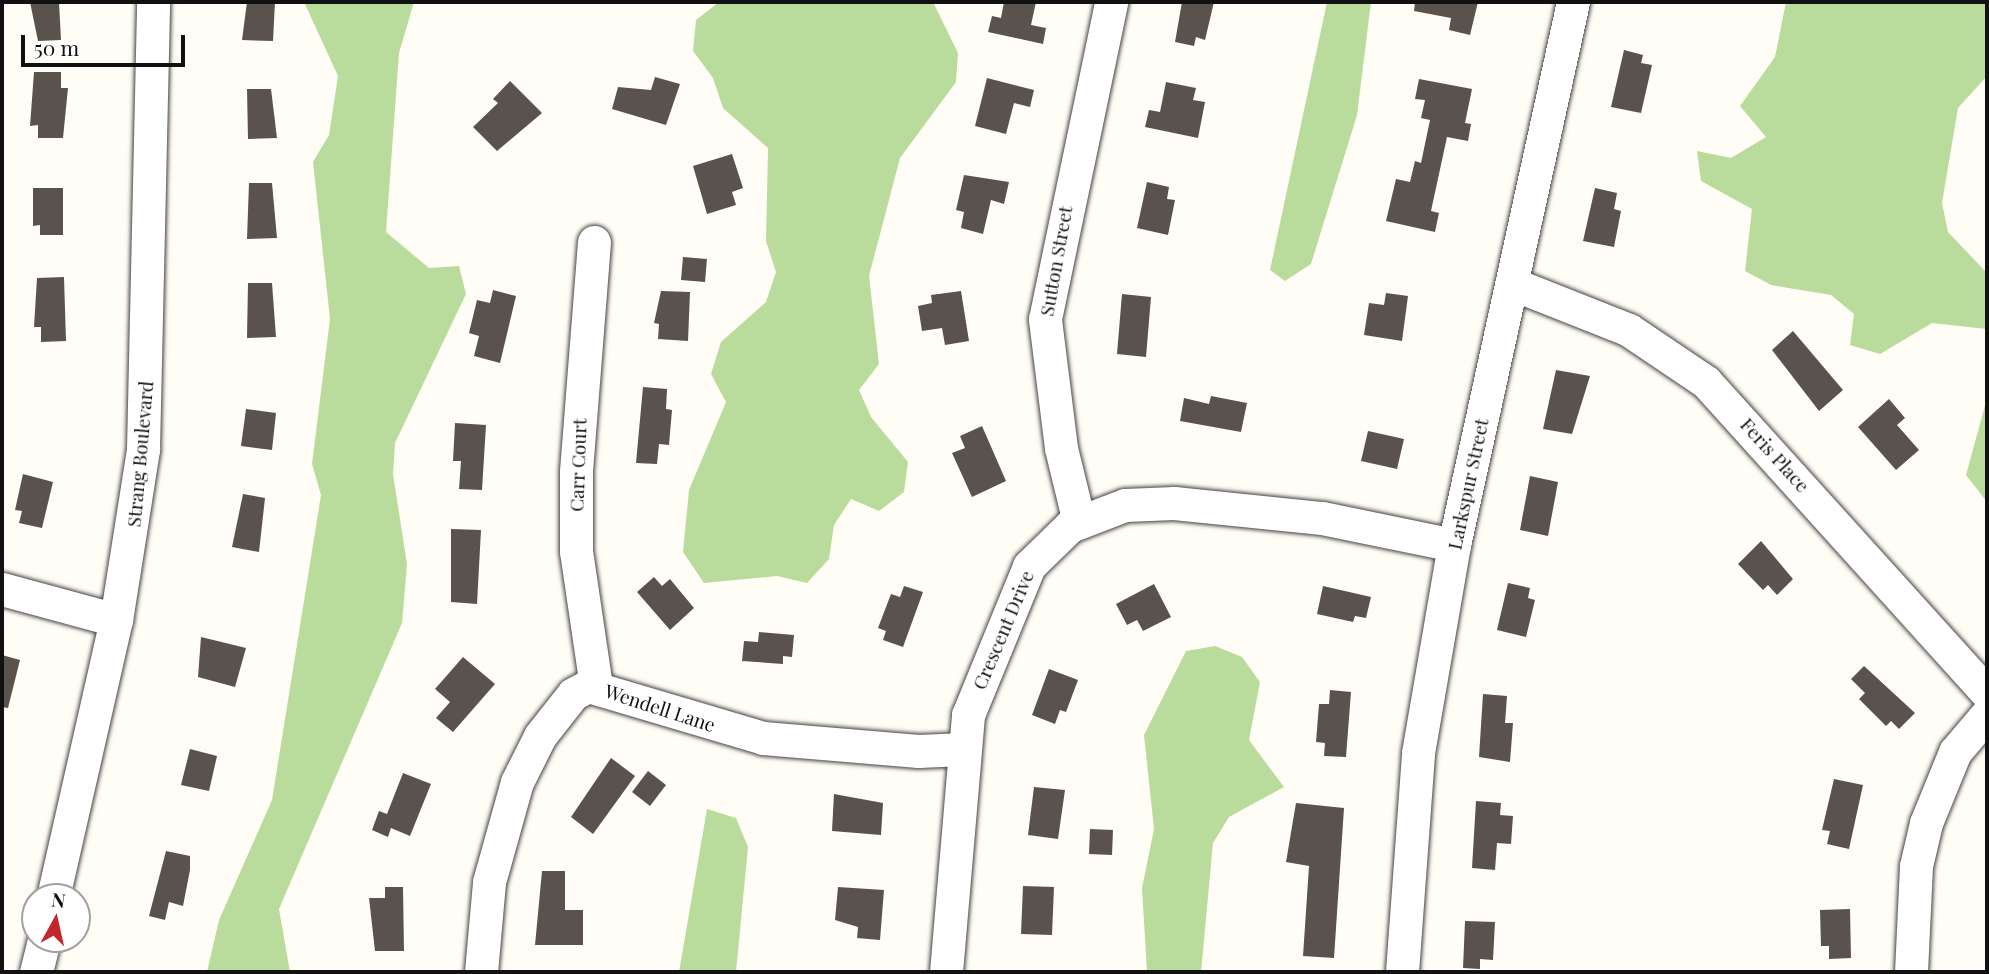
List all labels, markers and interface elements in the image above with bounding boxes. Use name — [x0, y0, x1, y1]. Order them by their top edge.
scale bar — [24, 21, 189, 65]
text: 50 m — [34, 33, 79, 61]
street label: Sutton Street — [1035, 204, 1077, 318]
street label: Strang Boulevard — [122, 380, 158, 528]
street label: Feris Place — [1736, 413, 1814, 497]
street label: Larkspur Street — [1443, 416, 1493, 552]
street label: Carr Court — [565, 418, 591, 512]
street label: Crescent Drive — [968, 567, 1038, 693]
street label: Wendell Lane — [602, 679, 718, 737]
north arrow — [21, 883, 91, 953]
text: N — [50, 885, 67, 913]

